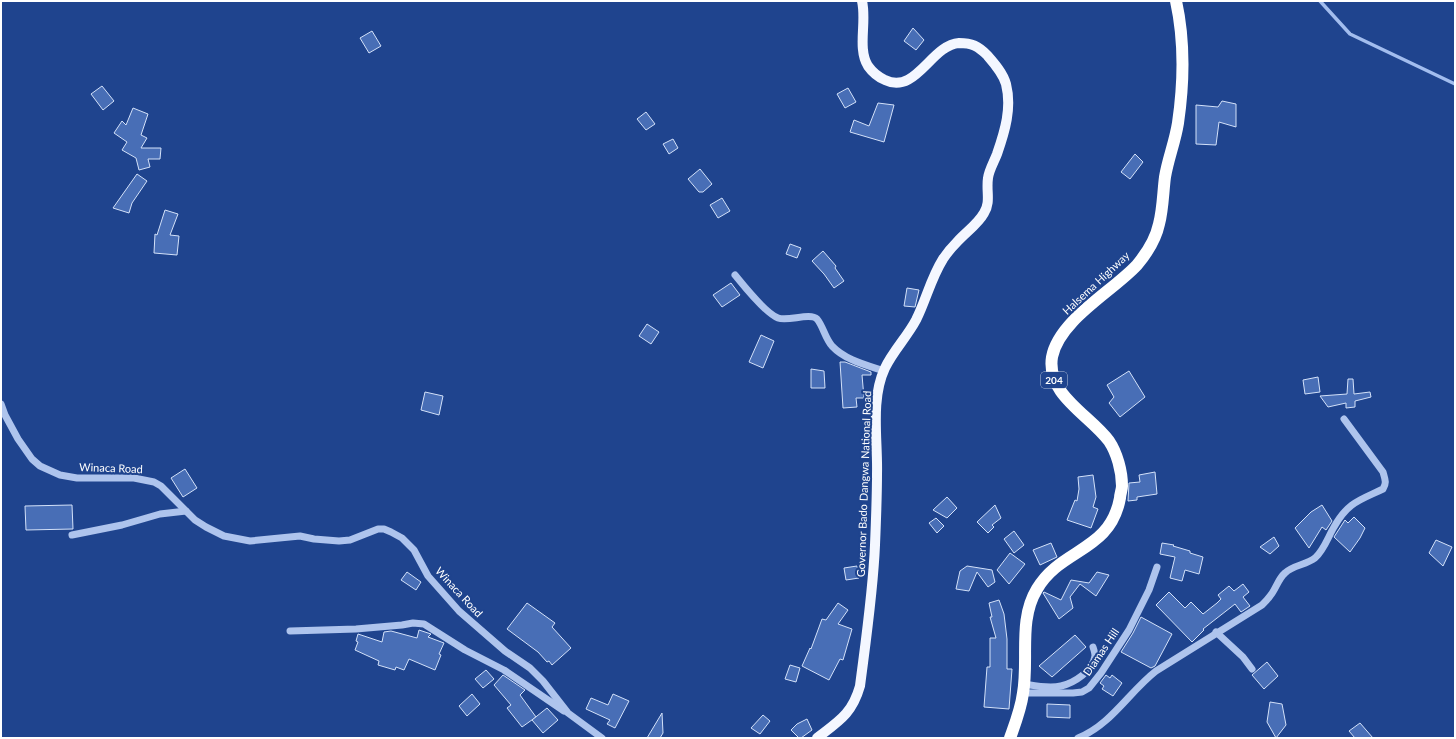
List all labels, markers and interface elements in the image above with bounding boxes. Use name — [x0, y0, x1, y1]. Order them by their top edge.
street label: Halsema Highway — [1060, 248, 1132, 317]
road number: 204 — [1041, 372, 1067, 388]
street label: Governor Bado Dangwa National Road — [854, 391, 873, 577]
street label: Winaca Road — [79, 460, 143, 475]
street label: Winaca Road — [433, 564, 486, 619]
street label: Diamas Hill — [1080, 625, 1121, 678]

